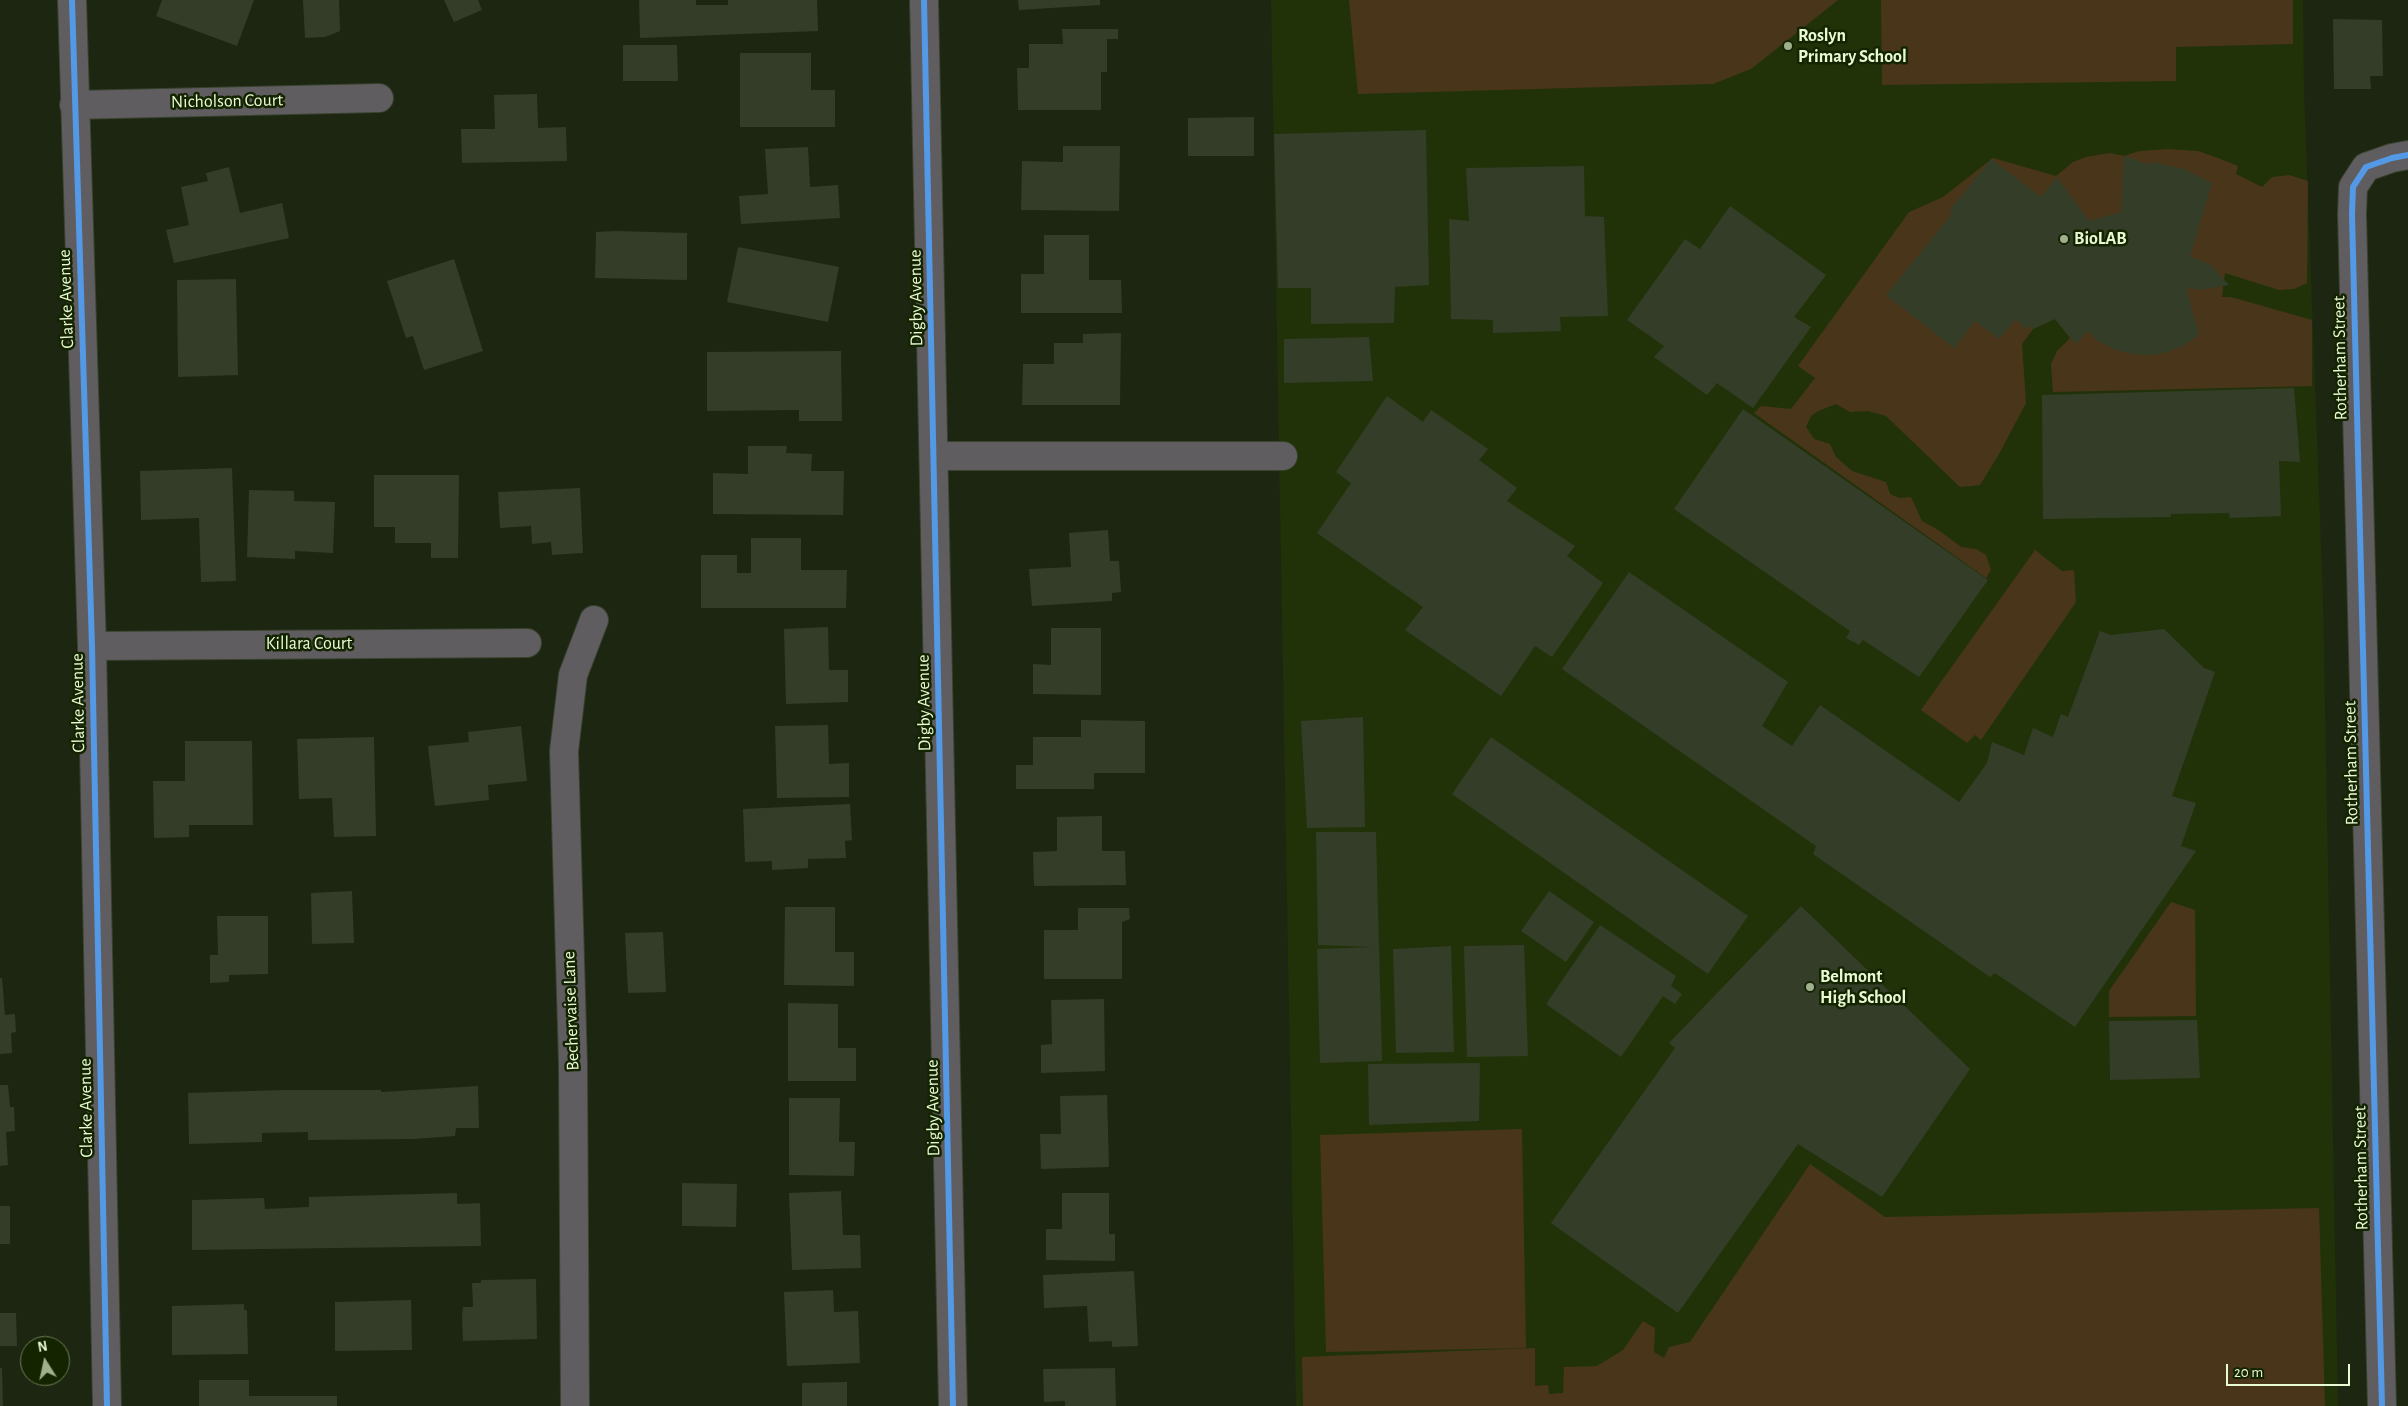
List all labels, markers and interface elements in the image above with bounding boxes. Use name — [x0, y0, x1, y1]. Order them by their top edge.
place label: Roslyn Primary School — [1798, 25, 1907, 68]
marker: Roslyn Primary School — [1782, 40, 1794, 52]
street label: Nicholson Court — [171, 89, 283, 113]
place label: BioLAB — [2074, 228, 2127, 250]
marker: BioLAB — [2058, 233, 2070, 245]
street label: Clarke Avenue — [53, 249, 79, 349]
street label: Digby Avenue — [904, 249, 928, 347]
street label: Rotherham Street — [2328, 295, 2352, 421]
street label: Killara Court — [266, 633, 352, 655]
street label: Clarke Avenue — [66, 653, 90, 753]
street label: Digby Avenue — [912, 654, 936, 752]
street label: Rotherham Street — [2339, 700, 2363, 826]
street label: Bechervaise Lane — [558, 951, 584, 1071]
place label: Belmont High School — [1820, 966, 1906, 1009]
marker: Belmont High School — [1804, 981, 1816, 993]
street label: Clarke Avenue — [74, 1058, 98, 1158]
street label: Digby Avenue — [921, 1059, 945, 1157]
street label: Rotherham Street — [2349, 1105, 2373, 1231]
north arrow — [20, 1336, 70, 1386]
text: N — [37, 1339, 49, 1355]
scale bar — [2228, 1354, 2352, 1386]
text: 20 m — [2234, 1365, 2263, 1380]

